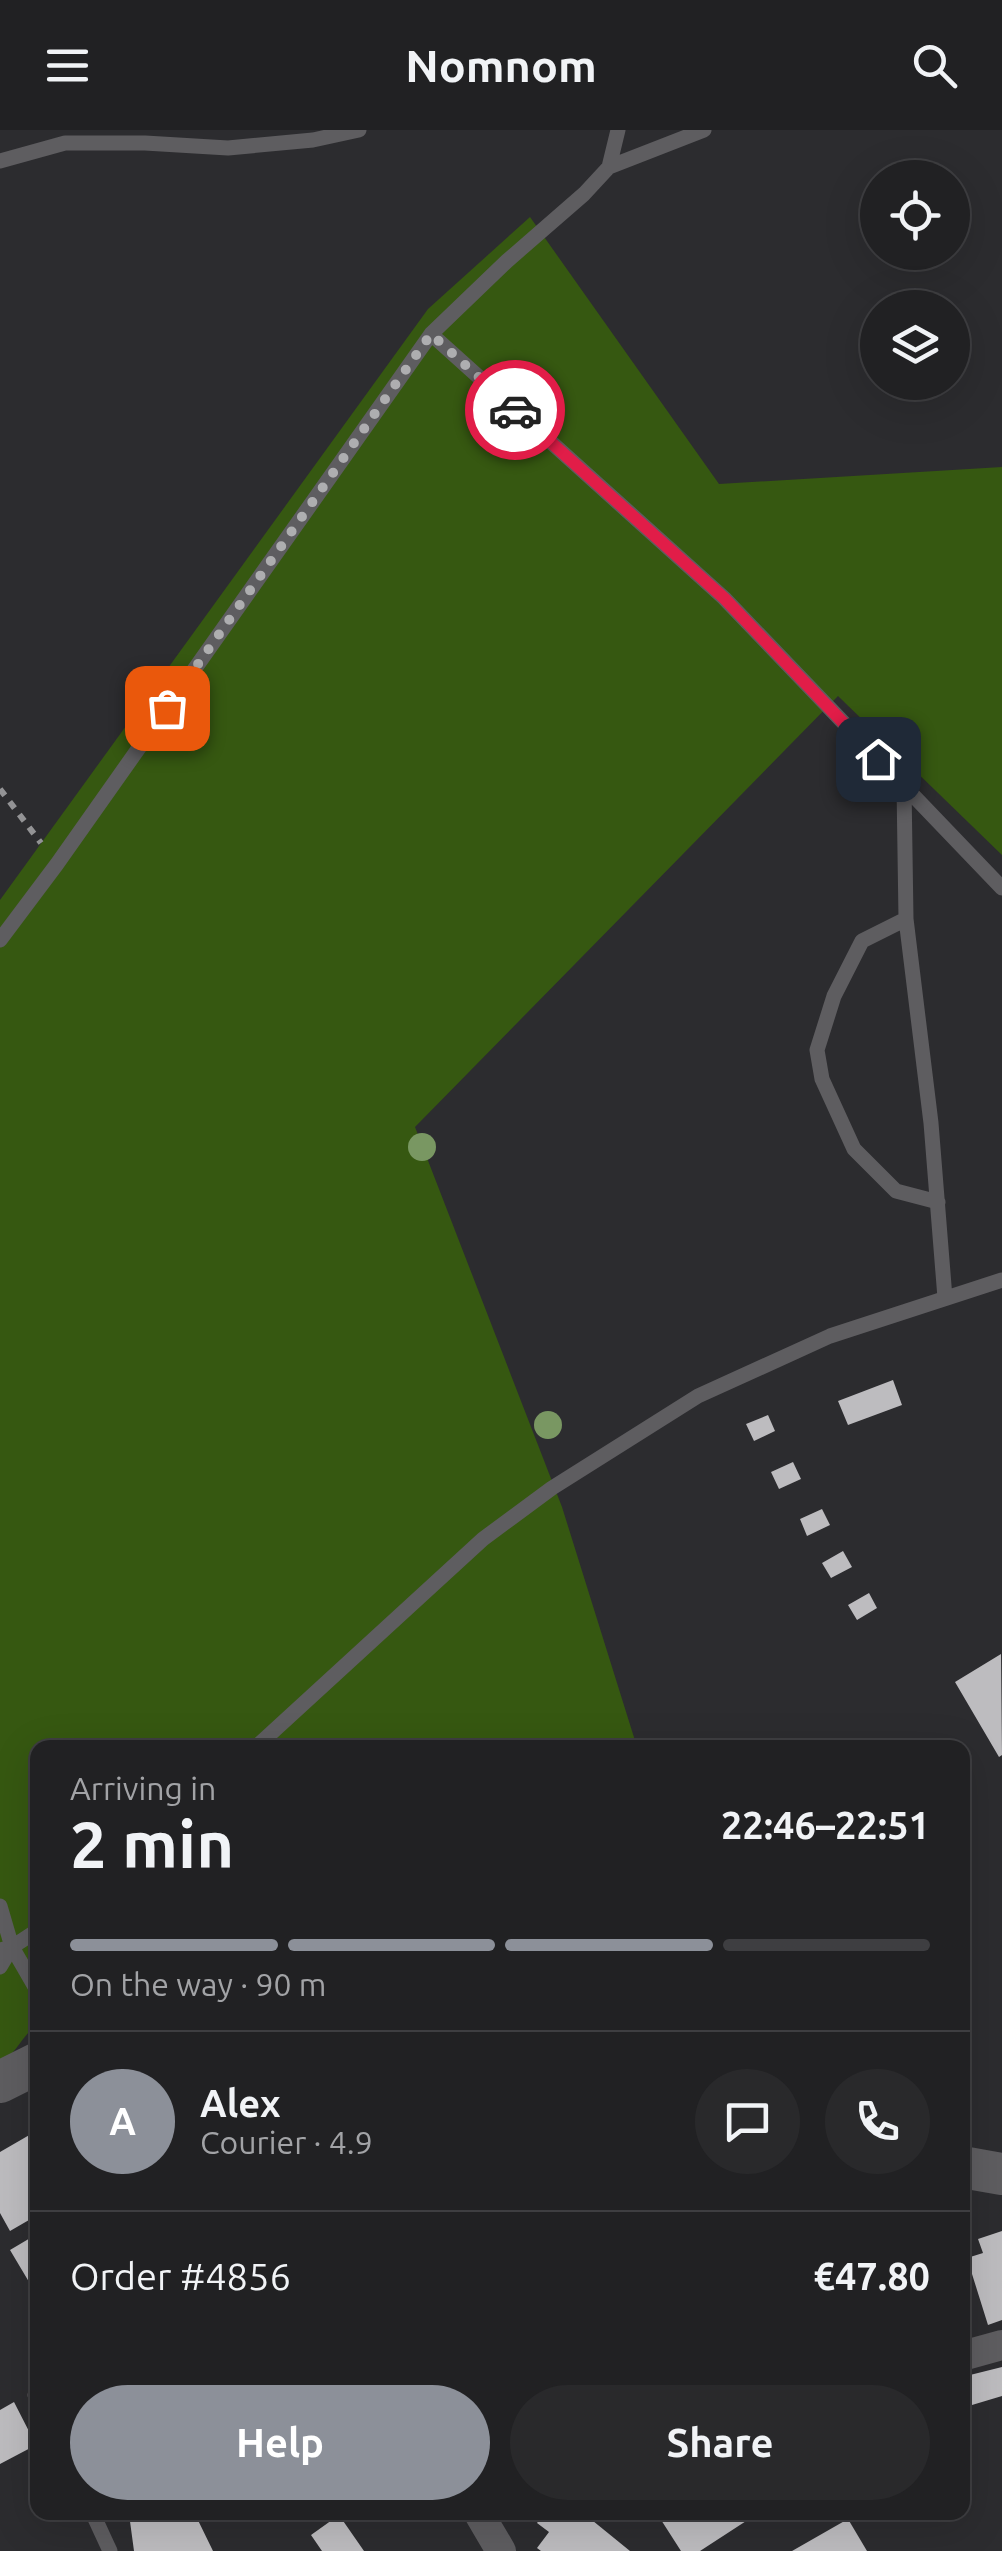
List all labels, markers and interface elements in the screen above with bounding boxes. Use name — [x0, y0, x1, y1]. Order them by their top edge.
icon: menu — [40, 38, 95, 93]
icon: search — [907, 38, 962, 93]
text: Nomnom — [405, 40, 597, 91]
map controls — [860, 160, 970, 400]
button: locate — [860, 160, 970, 270]
button: layers — [860, 290, 970, 400]
courier — [465, 360, 565, 460]
icon: car — [488, 383, 543, 438]
pin — [125, 666, 210, 751]
icon: bag — [140, 681, 195, 736]
pin — [836, 717, 921, 802]
icon: home — [851, 732, 906, 787]
text: Arriving in — [70, 1770, 216, 1806]
text: 22:46–22:51 — [721, 1804, 930, 1846]
text: 2 min — [70, 1807, 234, 1880]
text: On the way · 90 m — [70, 1966, 326, 2002]
button: chat — [695, 2069, 800, 2174]
button: phone — [825, 2069, 930, 2174]
text: Alex — [200, 2082, 281, 2124]
text: A — [109, 2100, 136, 2142]
text: Courier · 4.9 — [200, 2124, 373, 2160]
text: Order #4856 — [70, 2255, 291, 2297]
text: €47.80 — [813, 2255, 930, 2297]
button: Help — [70, 2385, 490, 2500]
button: Share — [510, 2385, 930, 2500]

